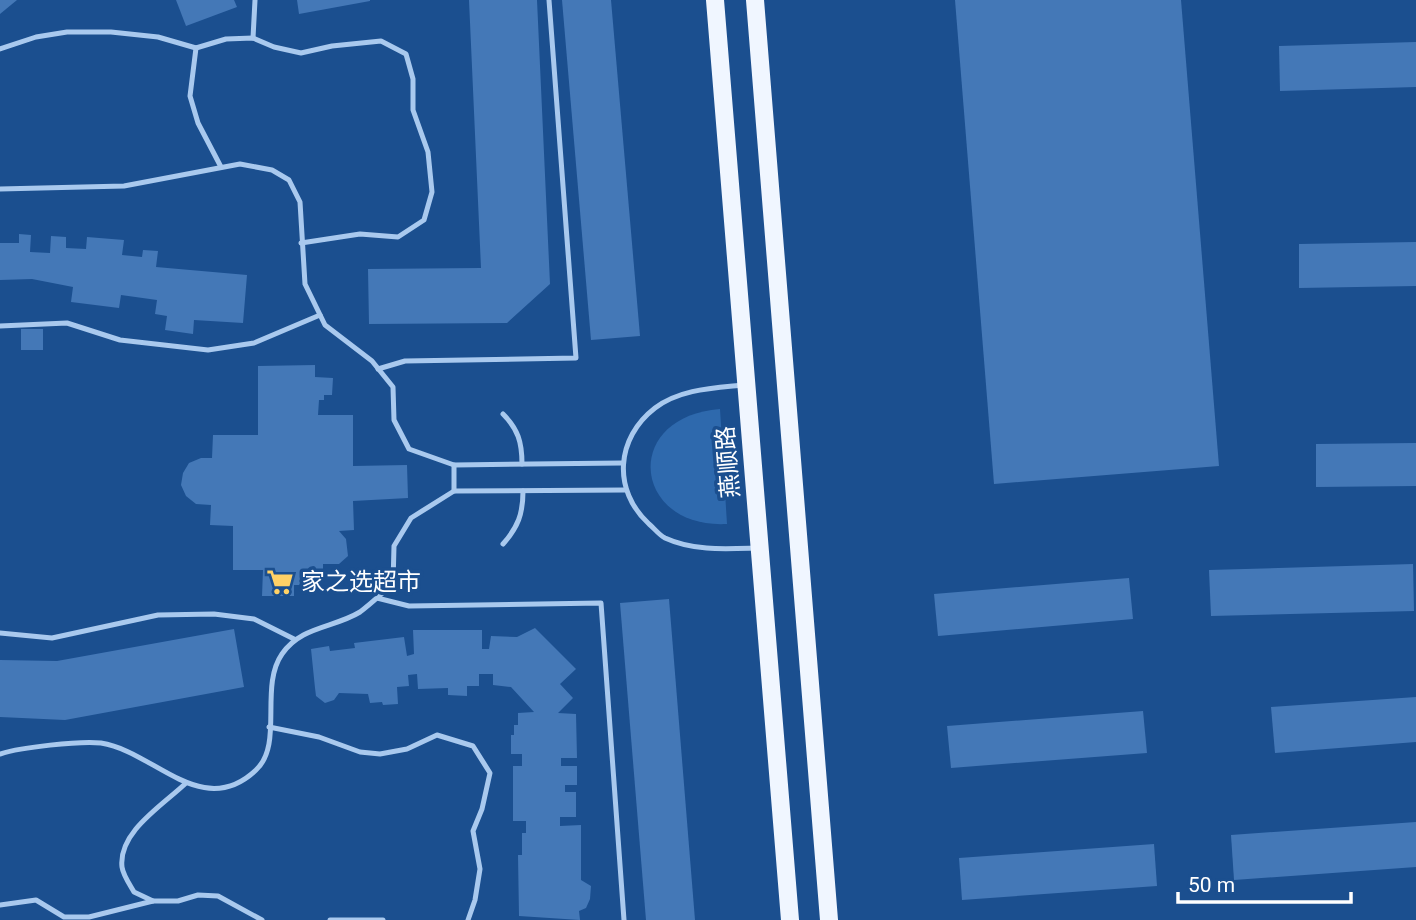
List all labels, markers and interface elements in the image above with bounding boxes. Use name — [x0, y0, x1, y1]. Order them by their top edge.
street label: 燕顺路 — [711, 425, 745, 499]
supermarket icon: 家之选超市 — [265, 567, 295, 597]
place label: 家之选超市 — [301, 568, 421, 596]
scale bar — [1178, 860, 1351, 904]
text: 50 m — [1188, 873, 1235, 897]

